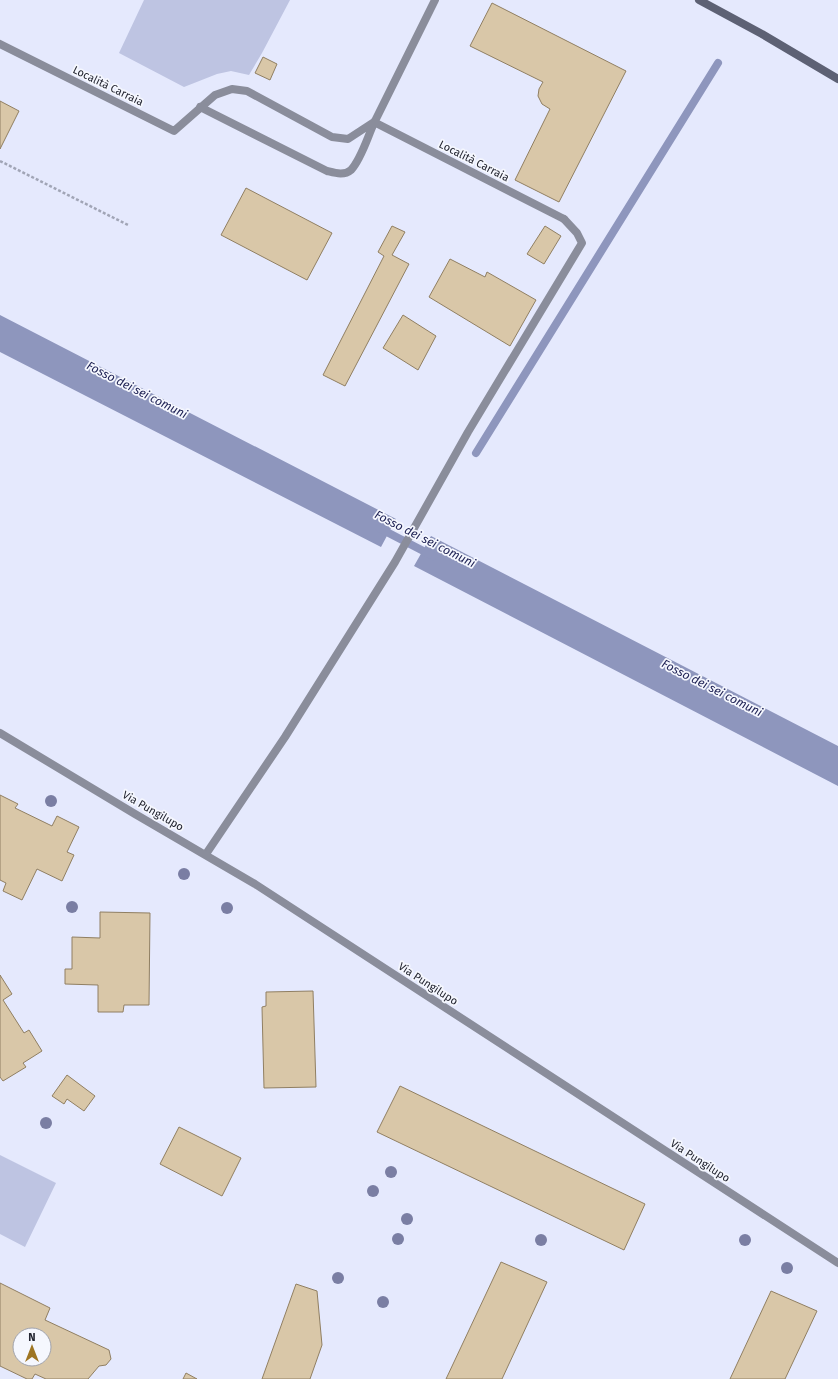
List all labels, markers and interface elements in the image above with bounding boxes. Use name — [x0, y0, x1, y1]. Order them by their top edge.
street label: Località Carraia — [71, 63, 145, 109]
street label: Località Carraia — [437, 138, 511, 184]
water label: Fosso dei sei comuni — [84, 359, 190, 422]
water label: Fosso dei sei comuni — [372, 508, 478, 571]
water label: Fosso dei sei comuni — [659, 657, 765, 720]
street label: Via Pungilupo — [120, 788, 186, 834]
street label: Via Pungilupo — [396, 960, 460, 1008]
street label: Via Pungilupo — [668, 1137, 732, 1185]
north arrow — [12, 1327, 52, 1367]
text: N — [28, 1331, 36, 1344]

